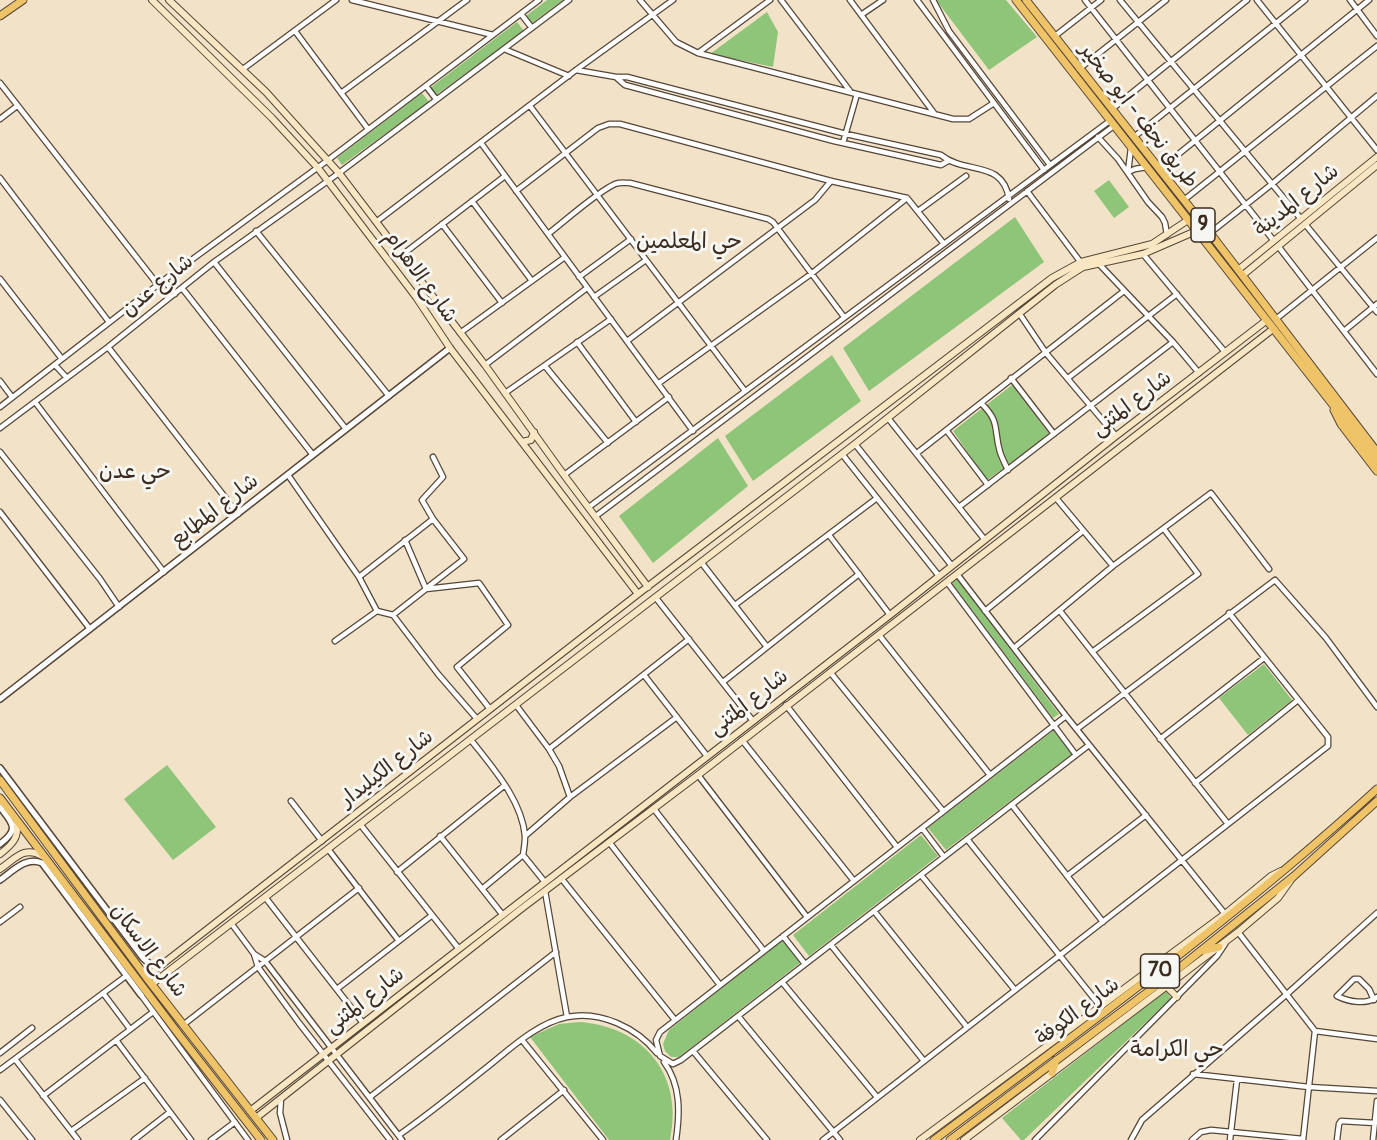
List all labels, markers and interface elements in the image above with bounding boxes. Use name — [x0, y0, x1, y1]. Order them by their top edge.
street label: طريق نجف - ابو صخير — [1073, 38, 1203, 194]
street label: شارع المدينة — [1250, 159, 1344, 243]
road number: 9 — [1191, 208, 1215, 242]
street label: شارع الاهرام — [378, 226, 462, 328]
district label: حي المعلمین — [636, 229, 742, 255]
street label: شارع عدن — [117, 249, 199, 323]
street label: شارع المثنى — [1087, 366, 1177, 442]
district label: حي عدن — [99, 459, 171, 485]
street label: شارع المطابع — [166, 469, 264, 553]
street label: شارع المثنى — [704, 664, 794, 742]
street label: شارع الكيليدار — [335, 725, 439, 813]
street label: شارع الاسكان — [105, 899, 191, 1003]
road number: 70 — [1140, 954, 1180, 988]
street label: شارع المثنى — [320, 962, 410, 1040]
street label: شارع الكوفة — [1031, 972, 1125, 1052]
district label: حي الكرامة — [1130, 1037, 1224, 1063]

